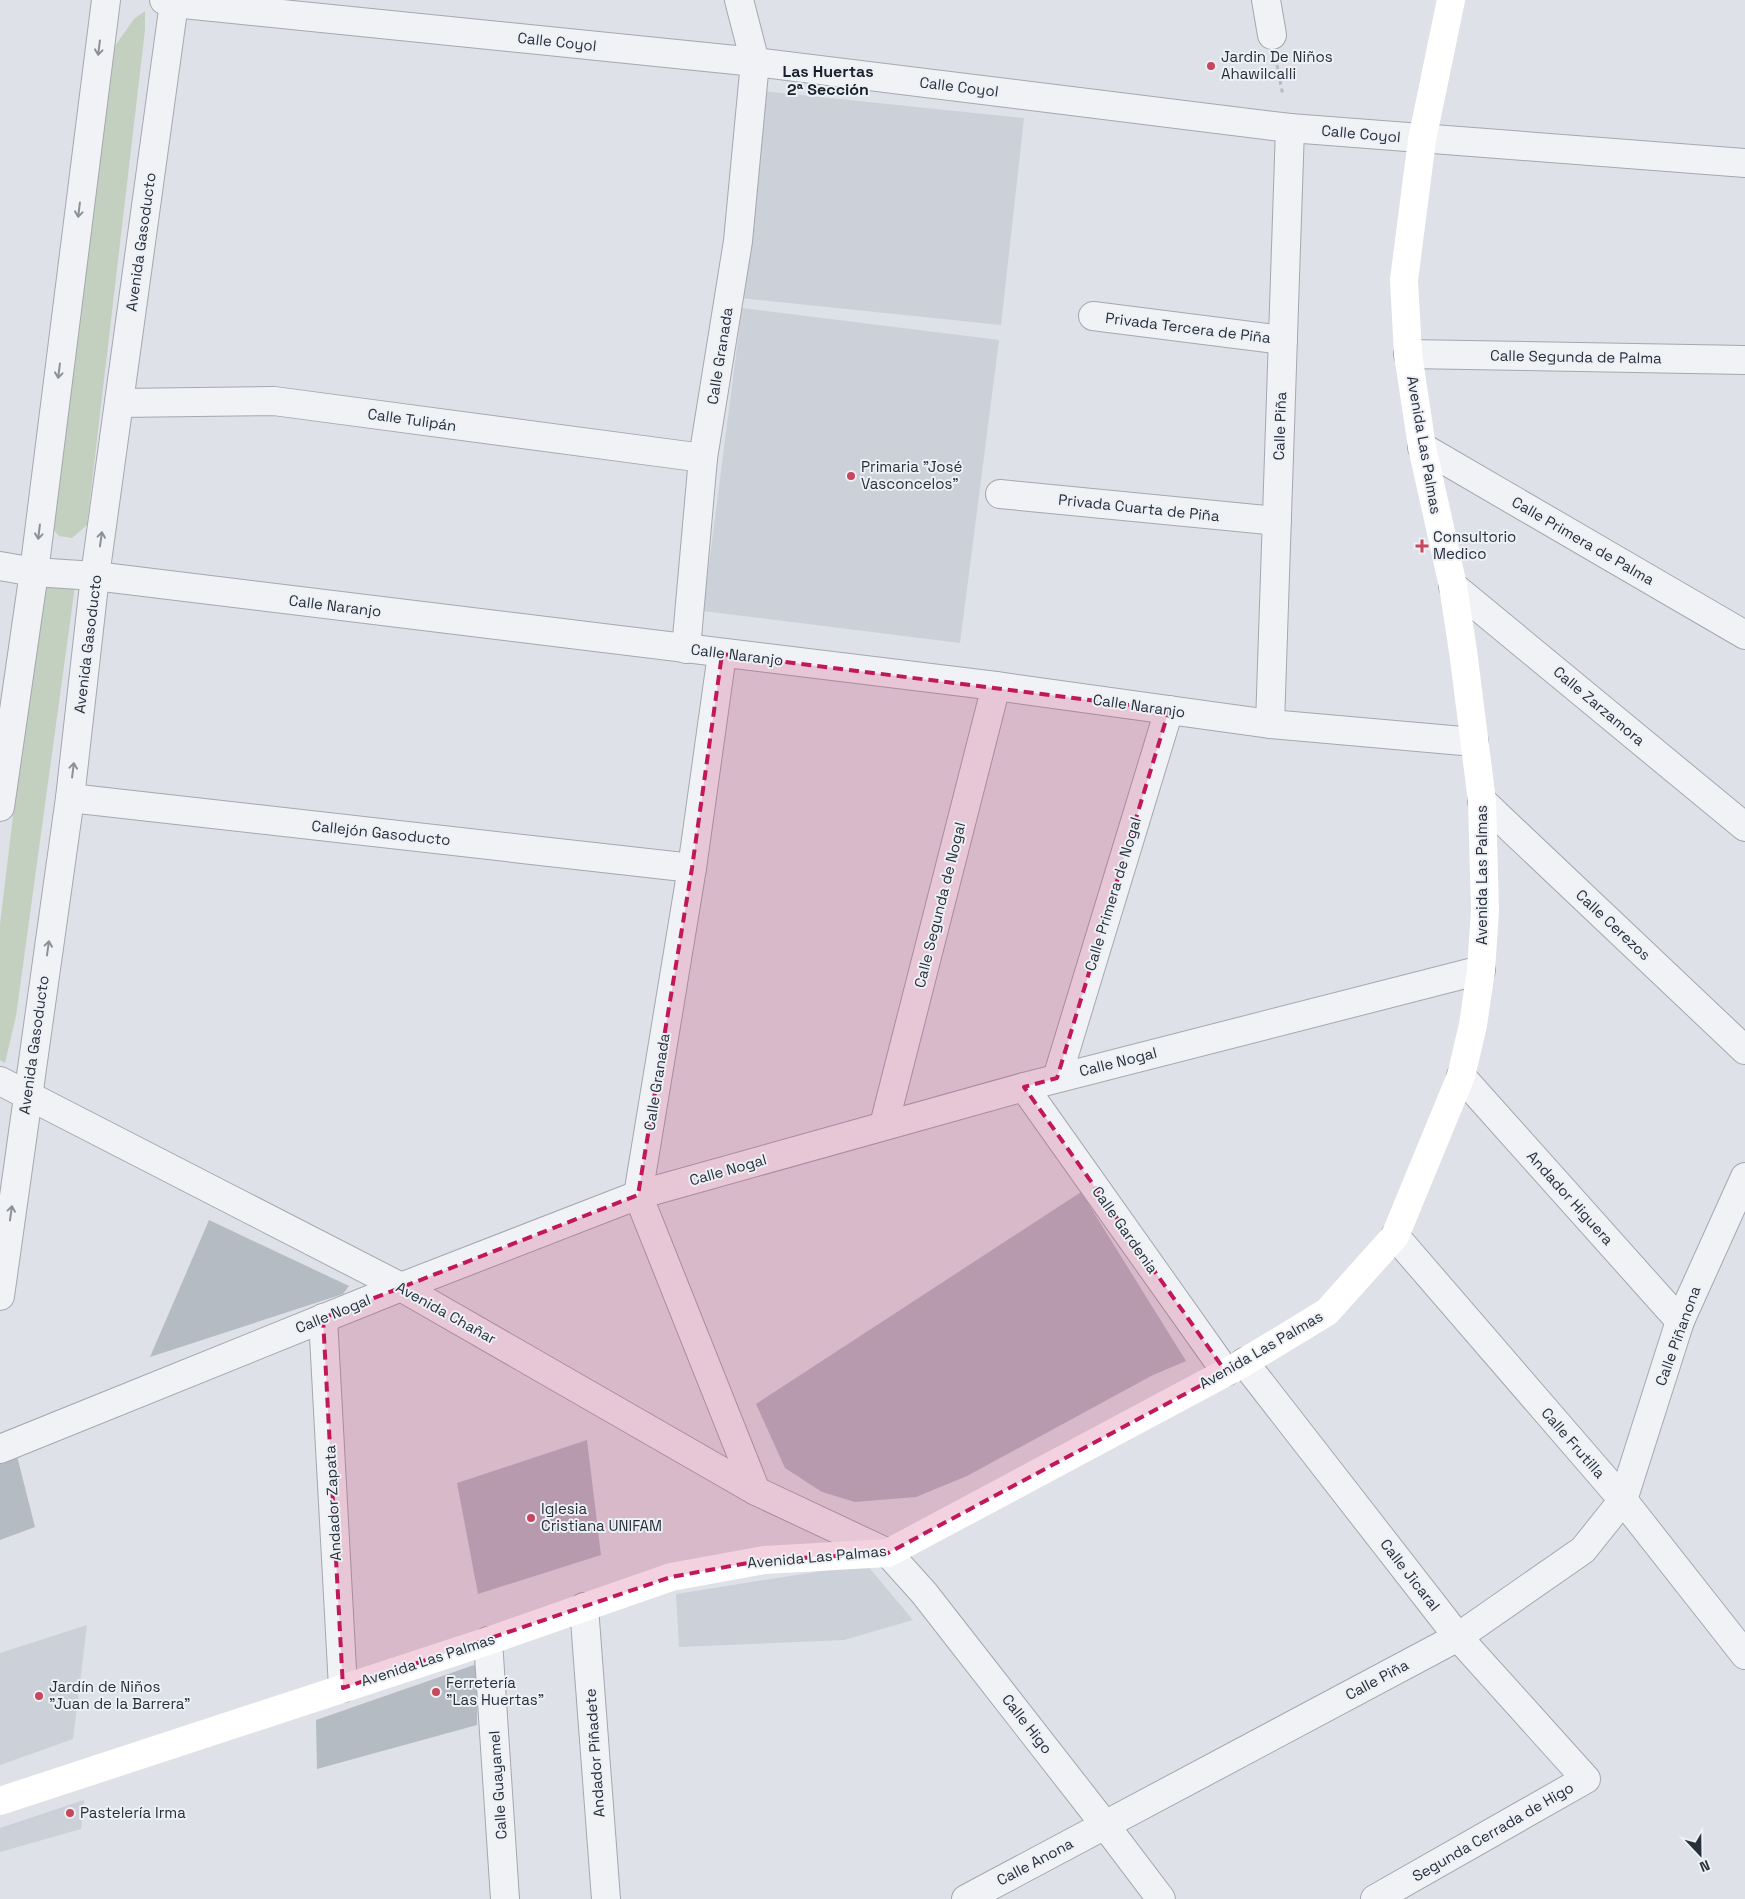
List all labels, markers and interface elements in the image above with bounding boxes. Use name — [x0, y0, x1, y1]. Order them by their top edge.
street label: Calle Coyol — [517, 28, 598, 55]
one-way arrow — [94, 40, 104, 56]
place label: Jardin De Niños Ahawilcalli — [1221, 47, 1333, 83]
marker: Jardin De Niños Ahawilcalli — [1205, 60, 1217, 72]
district label: Las Huertas 2ª Sección — [782, 61, 874, 100]
street label: Calle Coyol — [919, 72, 1000, 101]
street label: Calle Coyol — [1321, 121, 1401, 146]
street label: Avenida Gasoducto — [121, 171, 160, 313]
one-way arrow — [74, 201, 84, 217]
street label: Calle Granada — [702, 306, 737, 406]
street label: Privada Tercera de Piña — [1104, 308, 1272, 347]
street label: Calle Segunda de Palma — [1490, 346, 1662, 368]
one-way arrow — [54, 362, 64, 378]
street label: Avenida Las Palmas — [1403, 374, 1446, 516]
street label: Calle Piña — [1269, 391, 1290, 461]
street label: Calle Tulipán — [366, 404, 458, 435]
place label: Primaria "José Vasconcelos" — [861, 457, 962, 493]
marker: Primaria "José Vasconcelos" — [845, 470, 857, 482]
street label: Privada Cuarta de Piña — [1057, 490, 1221, 525]
street label: Calle Primera de Palma — [1509, 492, 1658, 589]
one-way arrow — [34, 524, 44, 540]
place label: Consultorio Medico — [1433, 527, 1516, 563]
one-way arrow — [96, 531, 106, 547]
marker: Consultorio Medico — [1415, 539, 1429, 553]
street label: Avenida Gasoducto — [70, 573, 105, 715]
street label: Calle Naranjo — [288, 590, 382, 621]
street label: Calle Naranjo — [690, 639, 784, 670]
street label: Calle Zarzamora — [1550, 662, 1649, 750]
street label: Calle Naranjo — [1092, 690, 1187, 721]
one-way arrow — [68, 762, 78, 778]
street label: Avenida Las Palmas — [1472, 805, 1491, 945]
street label: Calle Primera de Nogal — [1080, 815, 1145, 973]
street label: Callejón Gasoducto — [311, 816, 451, 849]
street label: Calle Segunda de Nogal — [910, 820, 969, 990]
street label: Calle Cerezos — [1572, 885, 1655, 964]
one-way arrow — [44, 940, 54, 956]
street label: Avenida Gasoducto — [14, 974, 53, 1116]
street label: Calle Granada — [639, 1032, 674, 1132]
street label: Calle Nogal — [1077, 1043, 1159, 1080]
street label: Andador Higuera — [1523, 1147, 1618, 1249]
street label: Calle Nogal — [687, 1149, 769, 1190]
street label: Calle Gardenia — [1088, 1182, 1163, 1277]
one-way arrow — [6, 1205, 16, 1221]
street label: Avenida Chañar — [393, 1277, 500, 1348]
street label: Calle Piñanona — [1651, 1283, 1705, 1388]
street label: Calle Nogal — [292, 1290, 373, 1337]
street label: Avenida Las Palmas — [1195, 1306, 1326, 1393]
street label: Calle Frutilla — [1537, 1403, 1610, 1482]
street label: Andador Zapata — [320, 1444, 345, 1561]
place label: Iglesia Cristiana UNIFAM — [541, 1499, 662, 1535]
marker: Iglesia Cristiana UNIFAM — [525, 1512, 537, 1524]
street label: Calle Jicaral — [1376, 1535, 1444, 1615]
street label: Avenida Las Palmas — [746, 1541, 888, 1572]
street label: Avenida Las Palmas — [358, 1629, 497, 1690]
street label: Calle Piña — [1342, 1655, 1412, 1704]
place label: Ferretería "Las Huertas" — [446, 1673, 544, 1709]
place label: Jardín de Niños "Juan de la Barrera" — [49, 1677, 190, 1713]
marker: Ferretería "Las Huertas" — [430, 1686, 442, 1698]
street label: Andador Piñadete — [581, 1688, 608, 1818]
marker: Jardín de Niños "Juan de la Barrera" — [33, 1690, 45, 1702]
street label: Calle Higo — [998, 1690, 1057, 1757]
street label: Calle Guayamel — [484, 1730, 511, 1840]
street label: Segunda Cerrada de Higo — [1409, 1778, 1577, 1886]
place label: Pastelería Irma — [80, 1803, 186, 1822]
marker: Pastelería Irma — [64, 1807, 76, 1819]
north arrow — [1675, 1829, 1725, 1879]
street label: Calle Anona — [993, 1833, 1077, 1890]
text: N — [1697, 1856, 1713, 1876]

